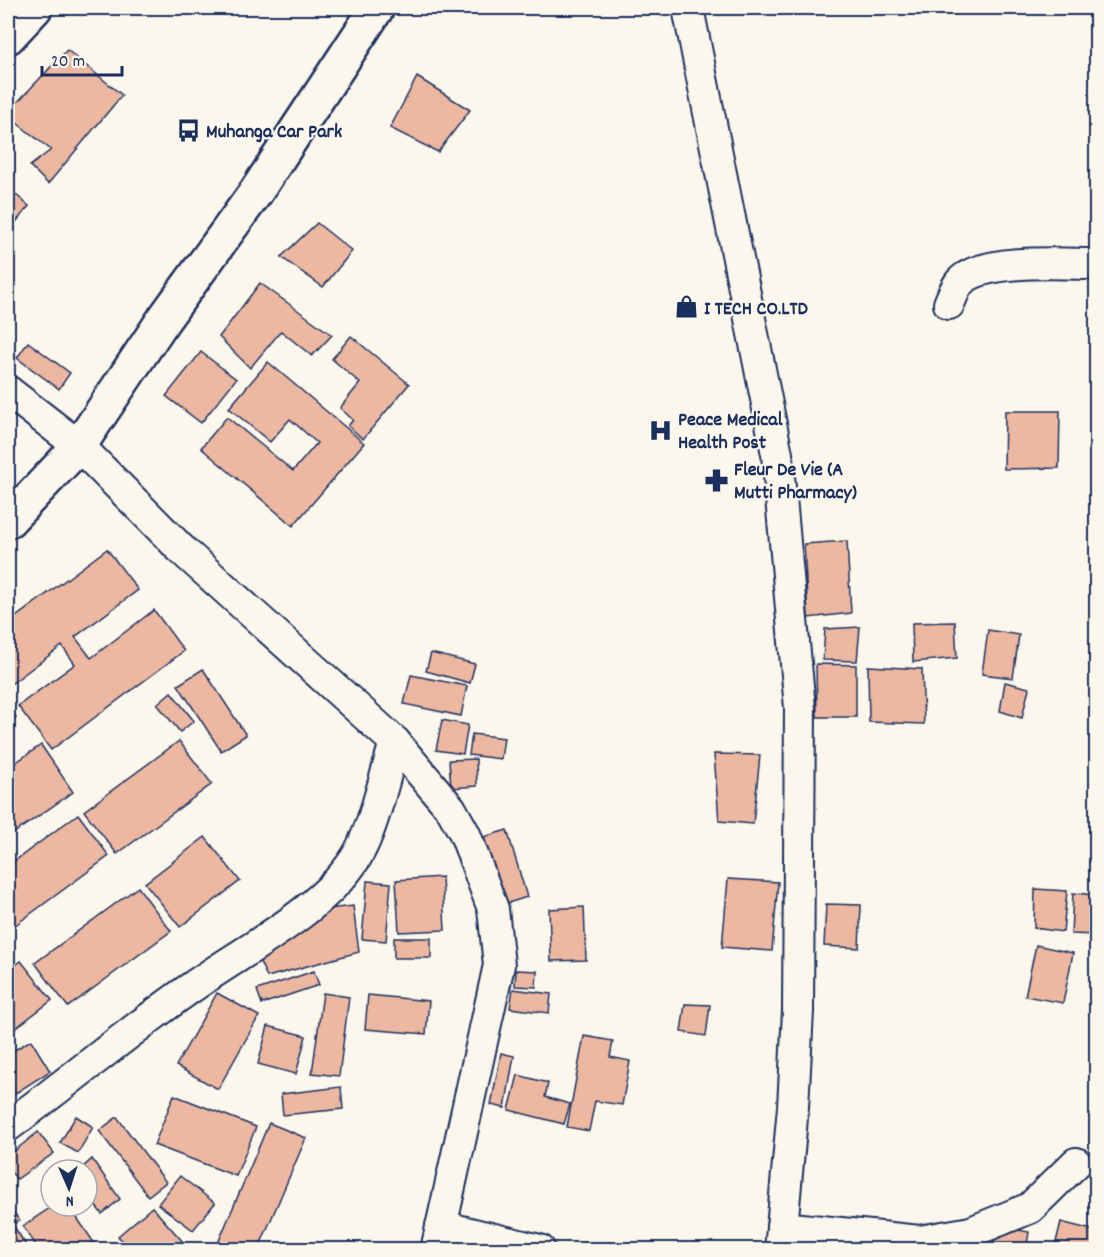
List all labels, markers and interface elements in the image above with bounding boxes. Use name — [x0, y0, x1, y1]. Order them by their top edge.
scale bar — [42, 39, 122, 77]
text: 20 m — [51, 50, 85, 75]
bus stop icon: Muhanga Car Park — [175, 117, 201, 143]
place label: Muhanga Car Park — [206, 119, 342, 147]
shop icon: I TECH CO.LTD — [673, 294, 699, 320]
place label: I TECH CO.LTD — [704, 296, 808, 324]
place label: Peace Medical Health Post — [678, 407, 783, 458]
hospital icon: Peace Medical Health Post — [647, 417, 673, 443]
place label: Fleur De Vie (A Mutti Pharmacy) — [734, 457, 857, 508]
pharmacy icon: Fleur De Vie (A Mutti Pharmacy) — [703, 467, 729, 493]
north arrow — [39, 1158, 99, 1218]
text: N — [65, 1189, 74, 1212]

